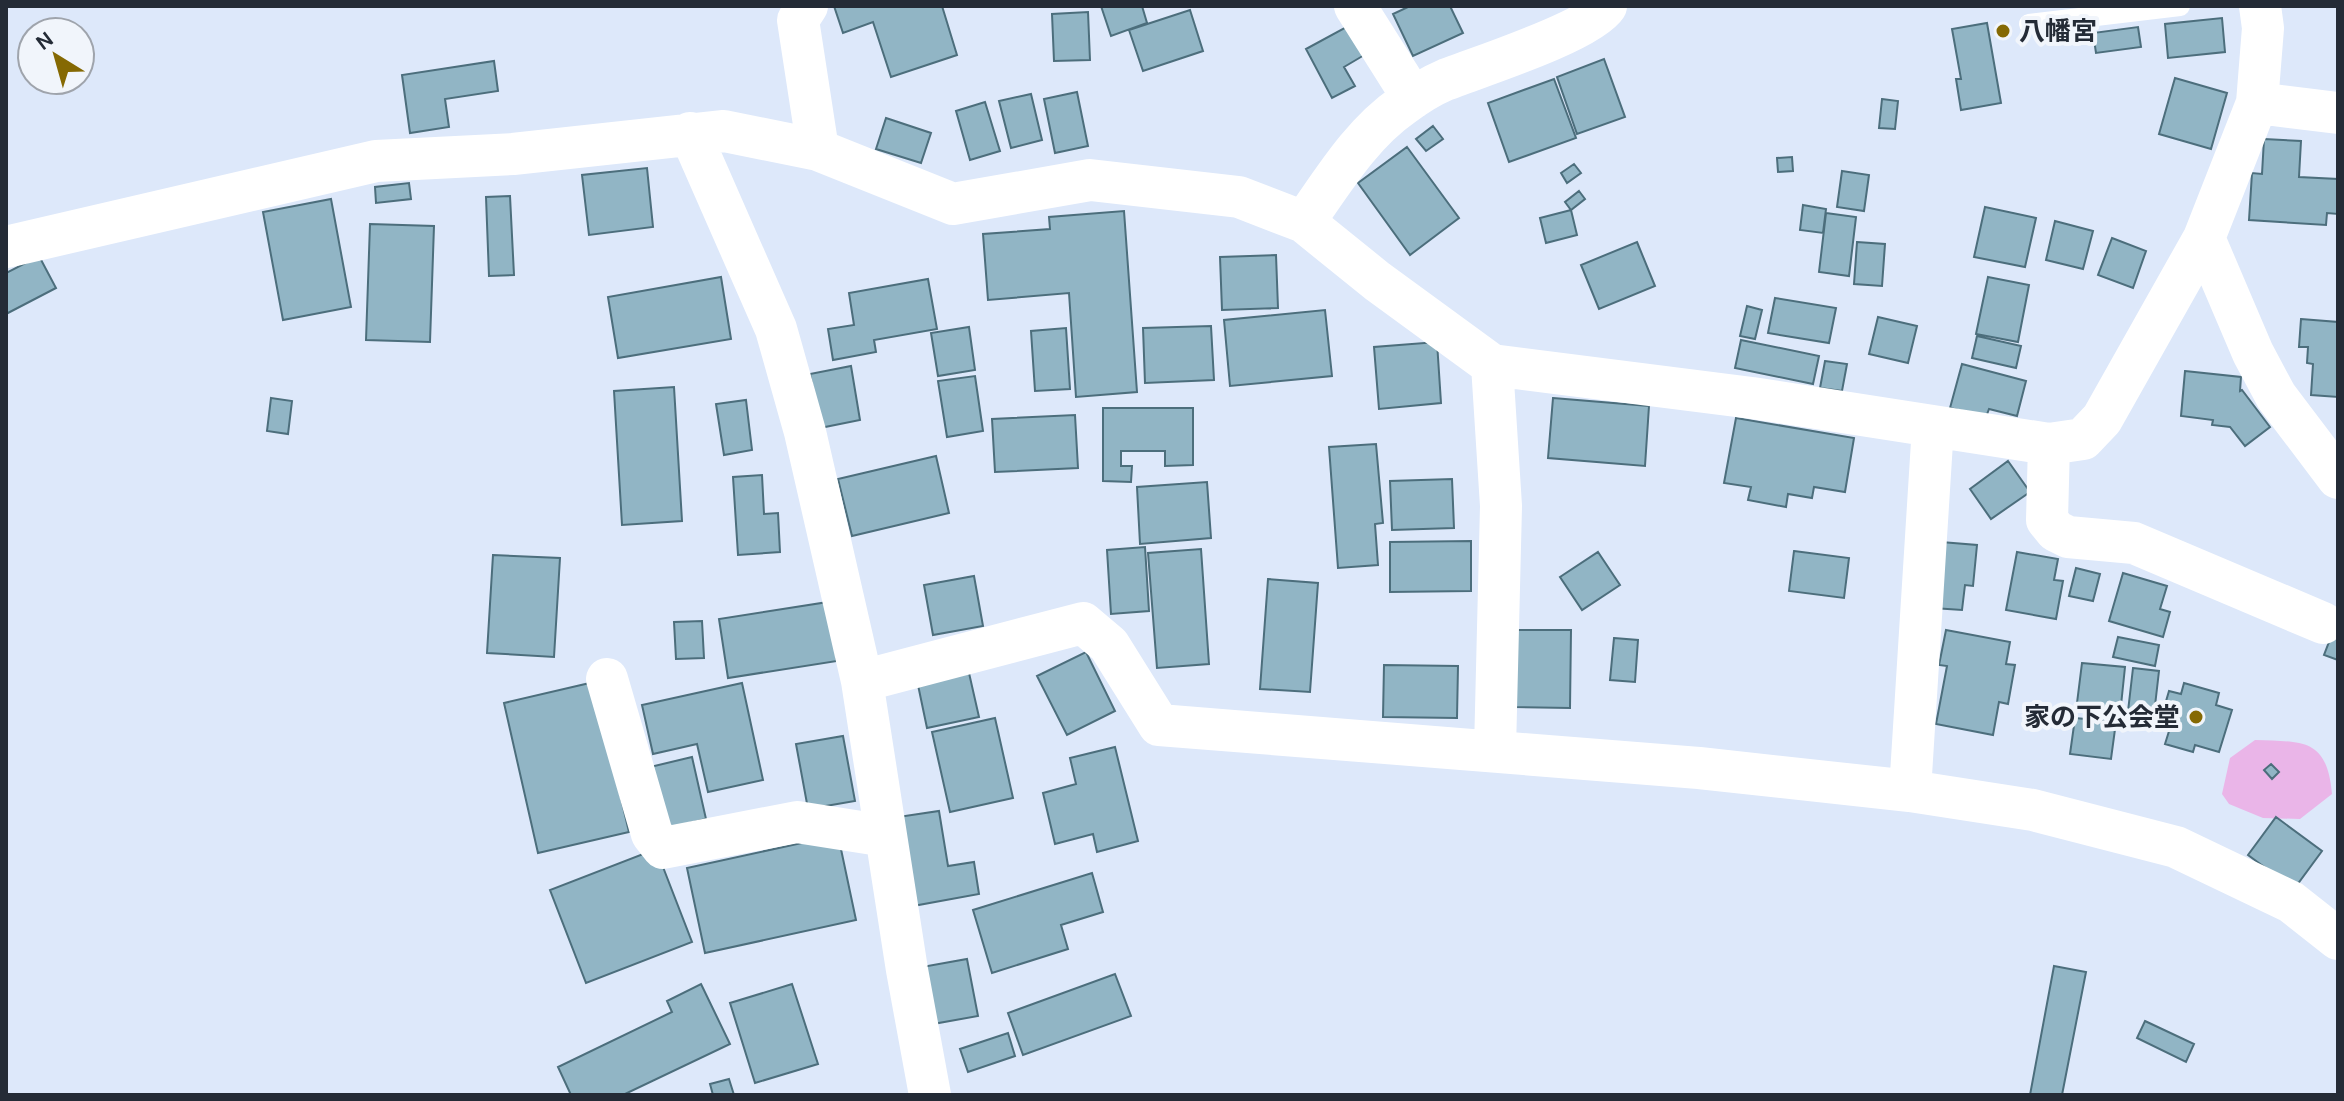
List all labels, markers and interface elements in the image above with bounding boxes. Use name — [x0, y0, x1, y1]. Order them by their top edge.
north arrow — [16, 16, 96, 96]
place label: 八幡宮 — [2019, 16, 2097, 47]
marker: 八幡宮 — [1994, 22, 2012, 40]
text: N — [30, 26, 59, 56]
place label: 家の下公会堂 — [2024, 702, 2180, 733]
marker: 家の下公会堂 — [2187, 708, 2205, 726]

